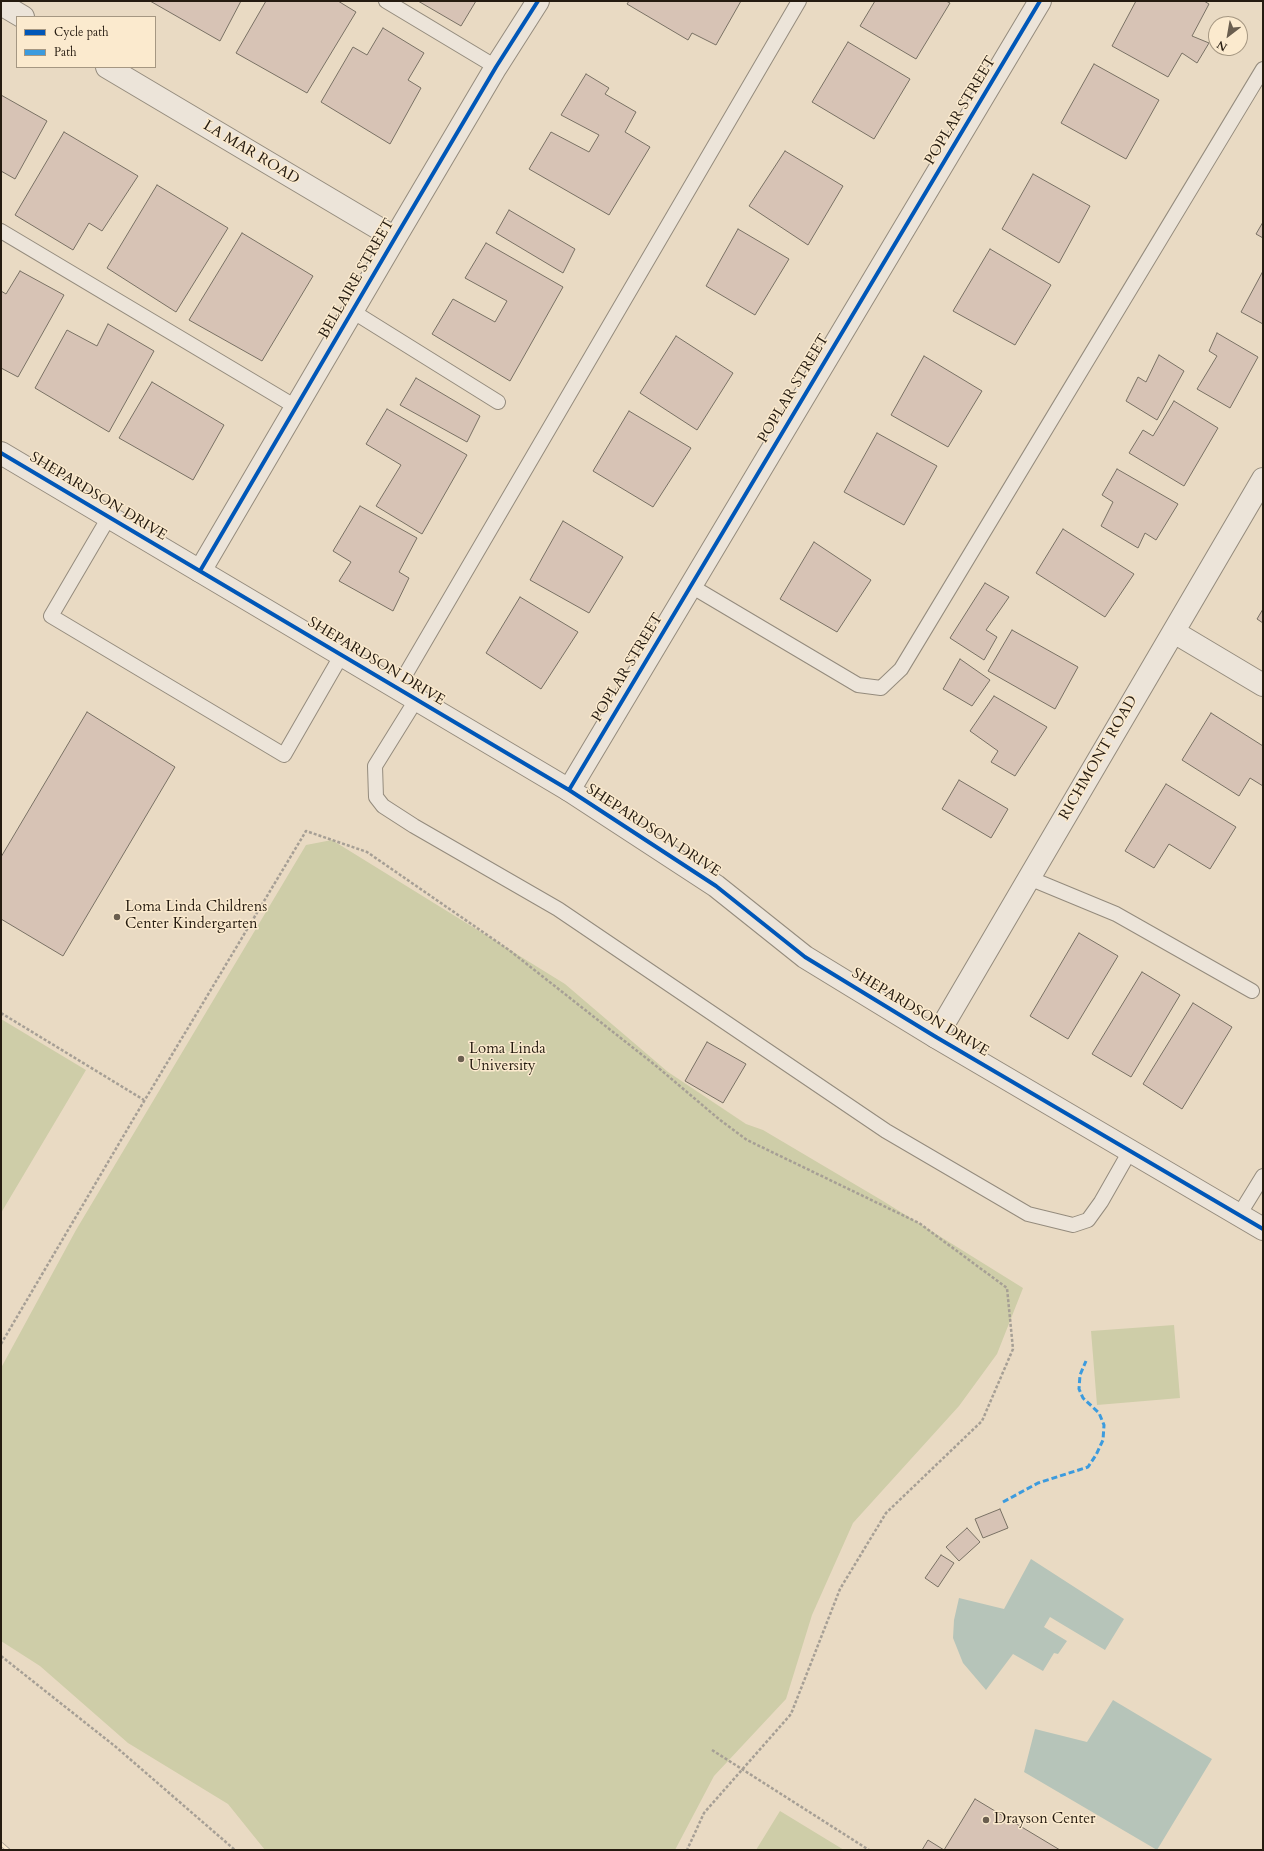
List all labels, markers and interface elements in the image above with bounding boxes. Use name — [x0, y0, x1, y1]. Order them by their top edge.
legend — [16, 16, 156, 68]
north arrow — [1208, 16, 1248, 56]
text: Cycle path — [54, 24, 109, 40]
text: N — [1214, 37, 1230, 55]
text: Path — [54, 44, 77, 60]
street label: POPLAR STREET — [922, 54, 1000, 168]
street label: LA MAR ROAD — [200, 117, 302, 189]
street label: BELLAIRE STREET — [315, 216, 399, 342]
street label: POPLAR STREET — [755, 332, 833, 446]
street label: SHEPARDSON DRIVE — [26, 449, 170, 545]
street label: POPLAR STREET — [589, 611, 667, 725]
street label: SHEPARDSON DRIVE — [304, 614, 448, 710]
street label: RICHMONT ROAD — [1056, 693, 1142, 823]
street label: SHEPARDSON DRIVE — [582, 781, 724, 881]
place label: Loma Linda Childrens Center Kindergarten — [125, 899, 267, 934]
marker: Loma Linda Childrens Center Kindergarten — [112, 912, 122, 922]
street label: SHEPARDSON DRIVE — [848, 965, 992, 1061]
place label: Loma Linda University — [469, 1041, 546, 1076]
marker: Loma Linda University — [456, 1054, 466, 1064]
place label: Drayson Center — [994, 1811, 1096, 1829]
marker: Drayson Center — [981, 1815, 991, 1825]

